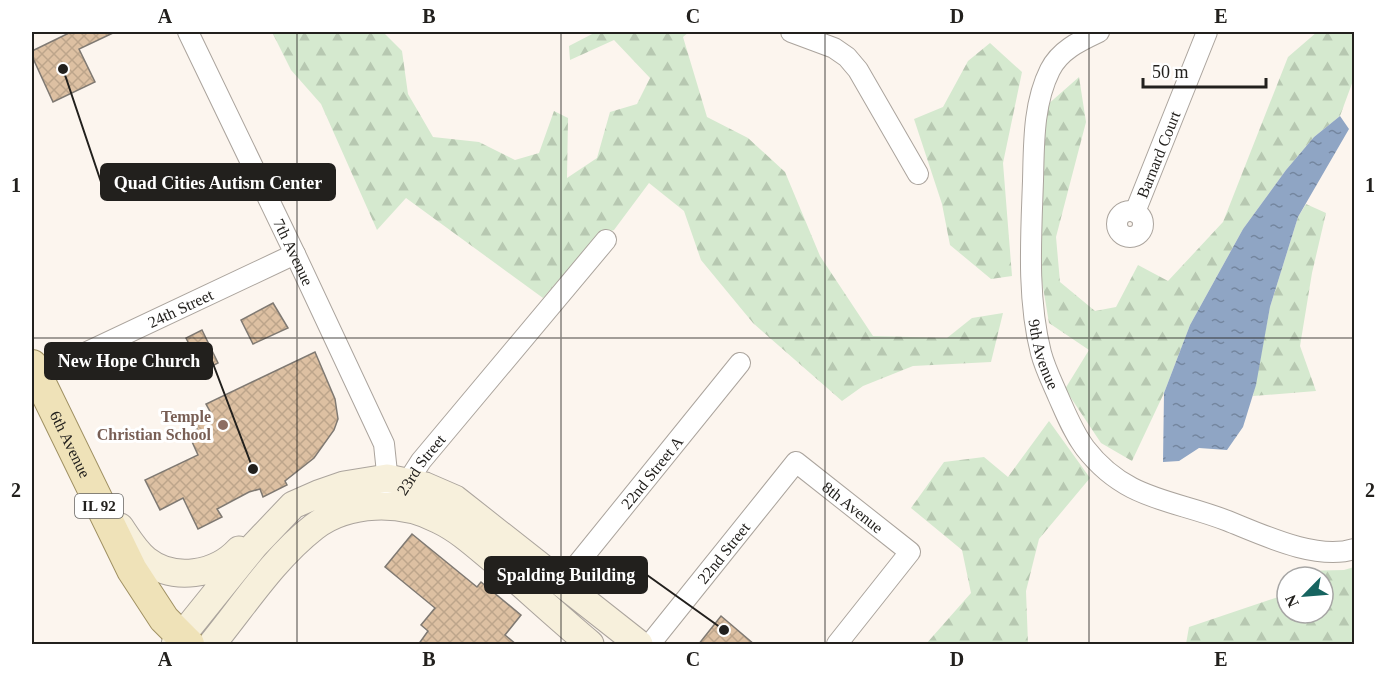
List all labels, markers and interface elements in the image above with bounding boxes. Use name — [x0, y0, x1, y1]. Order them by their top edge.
text: A — [158, 5, 173, 27]
text: B — [422, 5, 436, 27]
text: C — [686, 5, 700, 27]
text: D — [950, 5, 964, 27]
text: E — [1214, 5, 1228, 27]
scale bar — [1143, 51, 1266, 89]
text: 50 m — [1152, 62, 1189, 82]
street label: Barnard Court — [1133, 108, 1183, 200]
callout: Quad Cities Autism Center — [101, 164, 335, 200]
text: Quad Cities Autism Center — [114, 173, 322, 193]
text: 1 — [11, 174, 21, 196]
text: 1 — [1365, 174, 1375, 196]
street label: 7th Avenue — [271, 216, 317, 288]
street label: 24th Street — [145, 285, 216, 331]
street label: 9th Avenue — [1026, 318, 1062, 392]
callout: New Hope Church — [45, 343, 212, 379]
text: New Hope Church — [58, 351, 200, 371]
street label: 6th Avenue — [47, 408, 94, 480]
place label: Temple Christian School — [97, 408, 212, 443]
marker: Temple Christian School — [216, 418, 230, 432]
street label: 23rd Street — [393, 430, 449, 498]
street label: 22nd Street A — [617, 432, 686, 512]
street label: 8th Avenue — [819, 478, 887, 536]
text: 2 — [11, 479, 21, 501]
text: 2 — [1365, 479, 1375, 501]
road number: IL 92 — [75, 494, 123, 518]
street label: 22nd Street — [694, 518, 753, 587]
callout: Spalding Building — [485, 557, 647, 593]
text: Spalding Building — [497, 565, 635, 585]
north arrow — [1275, 565, 1335, 625]
text: N — [1282, 592, 1302, 610]
text: A — [158, 648, 173, 670]
text: B — [422, 648, 436, 670]
text: C — [686, 648, 700, 670]
text: D — [950, 648, 964, 670]
text: E — [1214, 648, 1228, 670]

